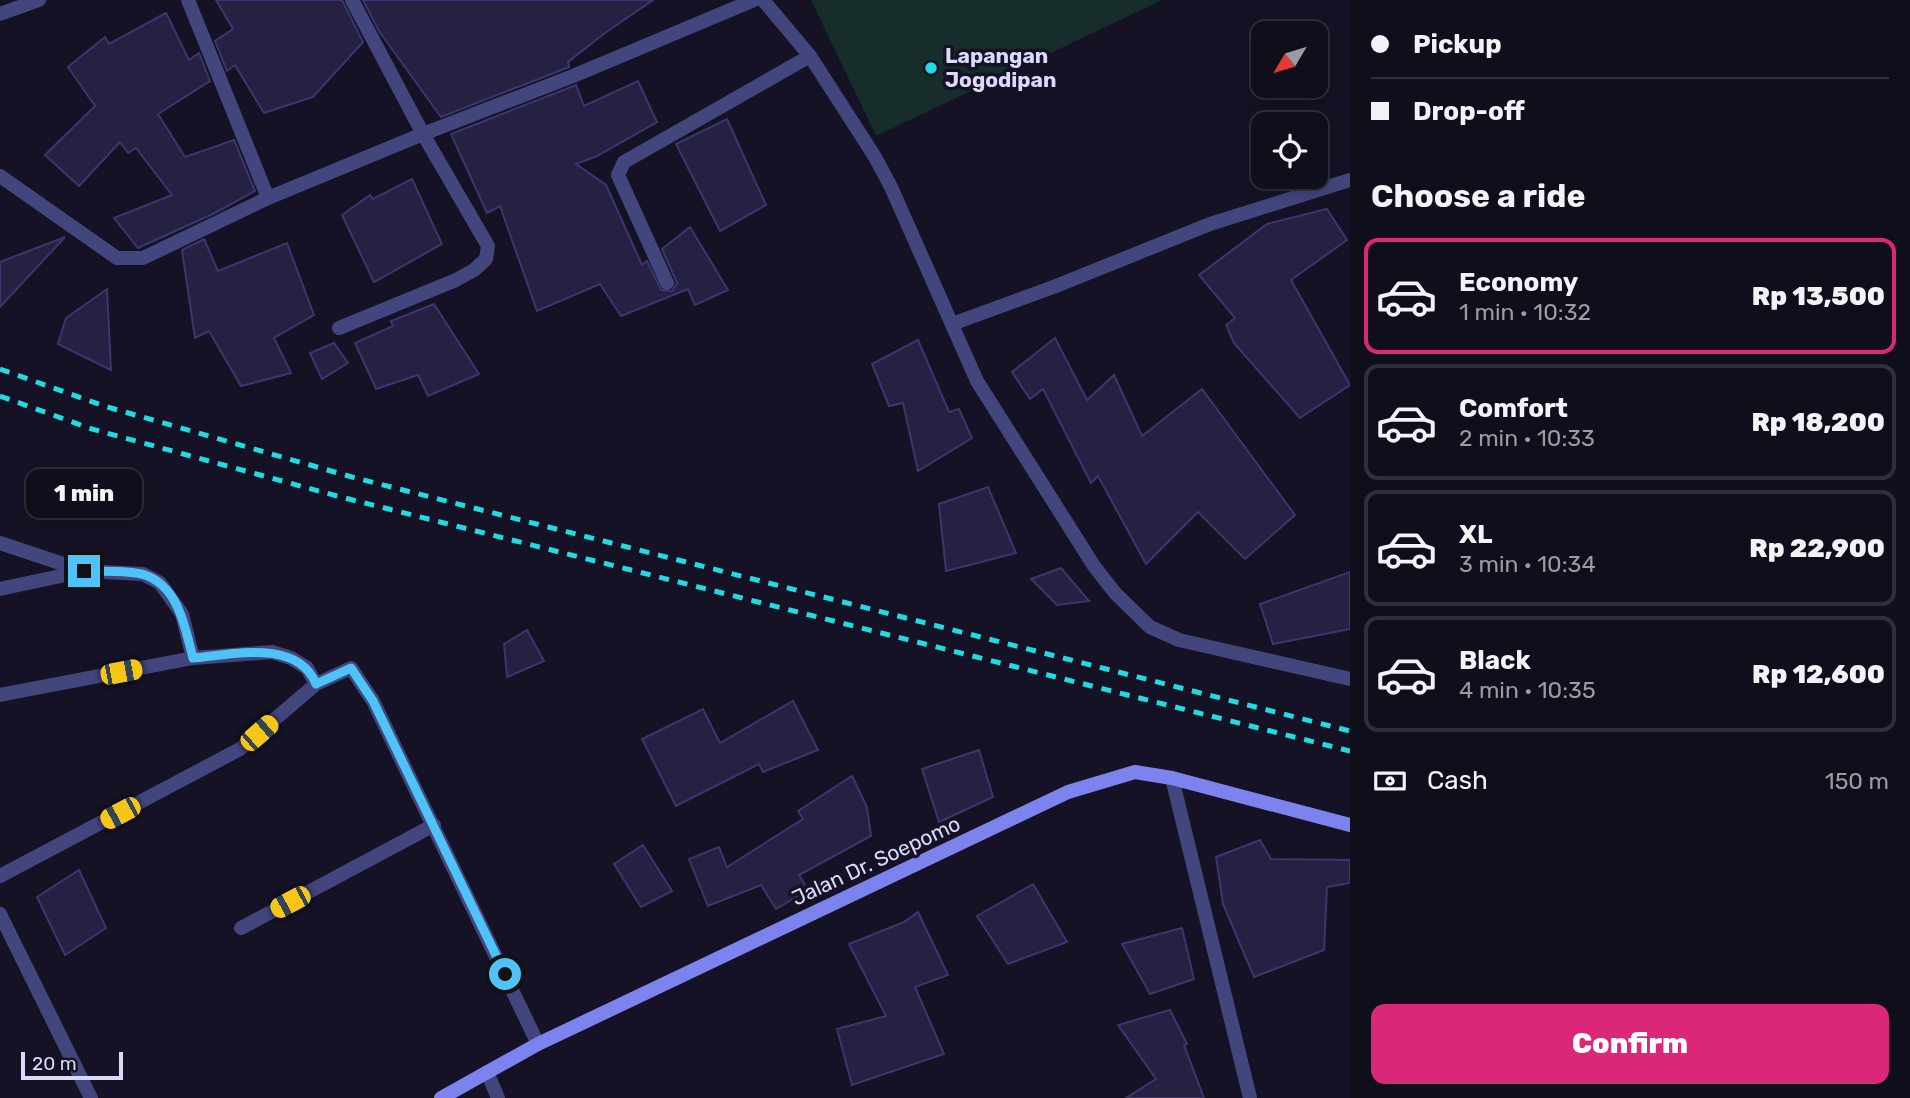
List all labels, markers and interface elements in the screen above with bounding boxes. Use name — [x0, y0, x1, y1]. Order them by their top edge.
north arrow — [1251, 21, 1328, 98]
map controls — [1251, 21, 1328, 189]
text: Pickup — [1413, 29, 1502, 60]
place label: Lapangan Jogodipan — [945, 43, 1056, 92]
marker: Lapangan Jogodipan — [923, 60, 939, 76]
text: Drop-off — [1413, 96, 1525, 127]
button: locate — [1251, 112, 1328, 189]
text: Choose a ride — [1371, 177, 1585, 215]
icon: car — [1375, 265, 1438, 328]
text: Economy — [1459, 267, 1578, 298]
text: Rp 13,500 — [1752, 281, 1885, 312]
text: 1 min · 10:32 — [1459, 298, 1591, 326]
icon: car — [1375, 391, 1438, 454]
text: Comfort — [1459, 393, 1568, 424]
text: Rp 18,200 — [1751, 407, 1885, 438]
text: 2 min · 10:33 — [1459, 424, 1595, 452]
callout: 1 min — [26, 470, 142, 518]
text: 1 min — [54, 479, 114, 507]
icon: car — [1375, 517, 1438, 580]
text: XL — [1459, 519, 1492, 550]
text: Rp 22,900 — [1749, 533, 1885, 564]
text: 3 min · 10:34 — [1459, 550, 1596, 578]
route end — [68, 555, 100, 587]
icon: car — [1375, 643, 1438, 706]
text: Black — [1459, 645, 1531, 676]
car — [99, 658, 144, 686]
text: Rp 12,600 — [1752, 659, 1885, 690]
text: 4 min · 10:35 — [1459, 676, 1596, 704]
car — [237, 711, 282, 755]
icon: cash — [1371, 762, 1409, 800]
text: Cash — [1427, 765, 1488, 796]
text: 150 m — [1825, 767, 1889, 795]
car — [97, 794, 144, 832]
street label: Jalan Dr. Soepomo — [787, 810, 964, 911]
car — [267, 883, 314, 921]
route start — [489, 958, 521, 990]
button: Confirm — [1371, 1004, 1889, 1084]
scale bar — [21, 1049, 122, 1081]
text: 20 m — [32, 1052, 77, 1075]

